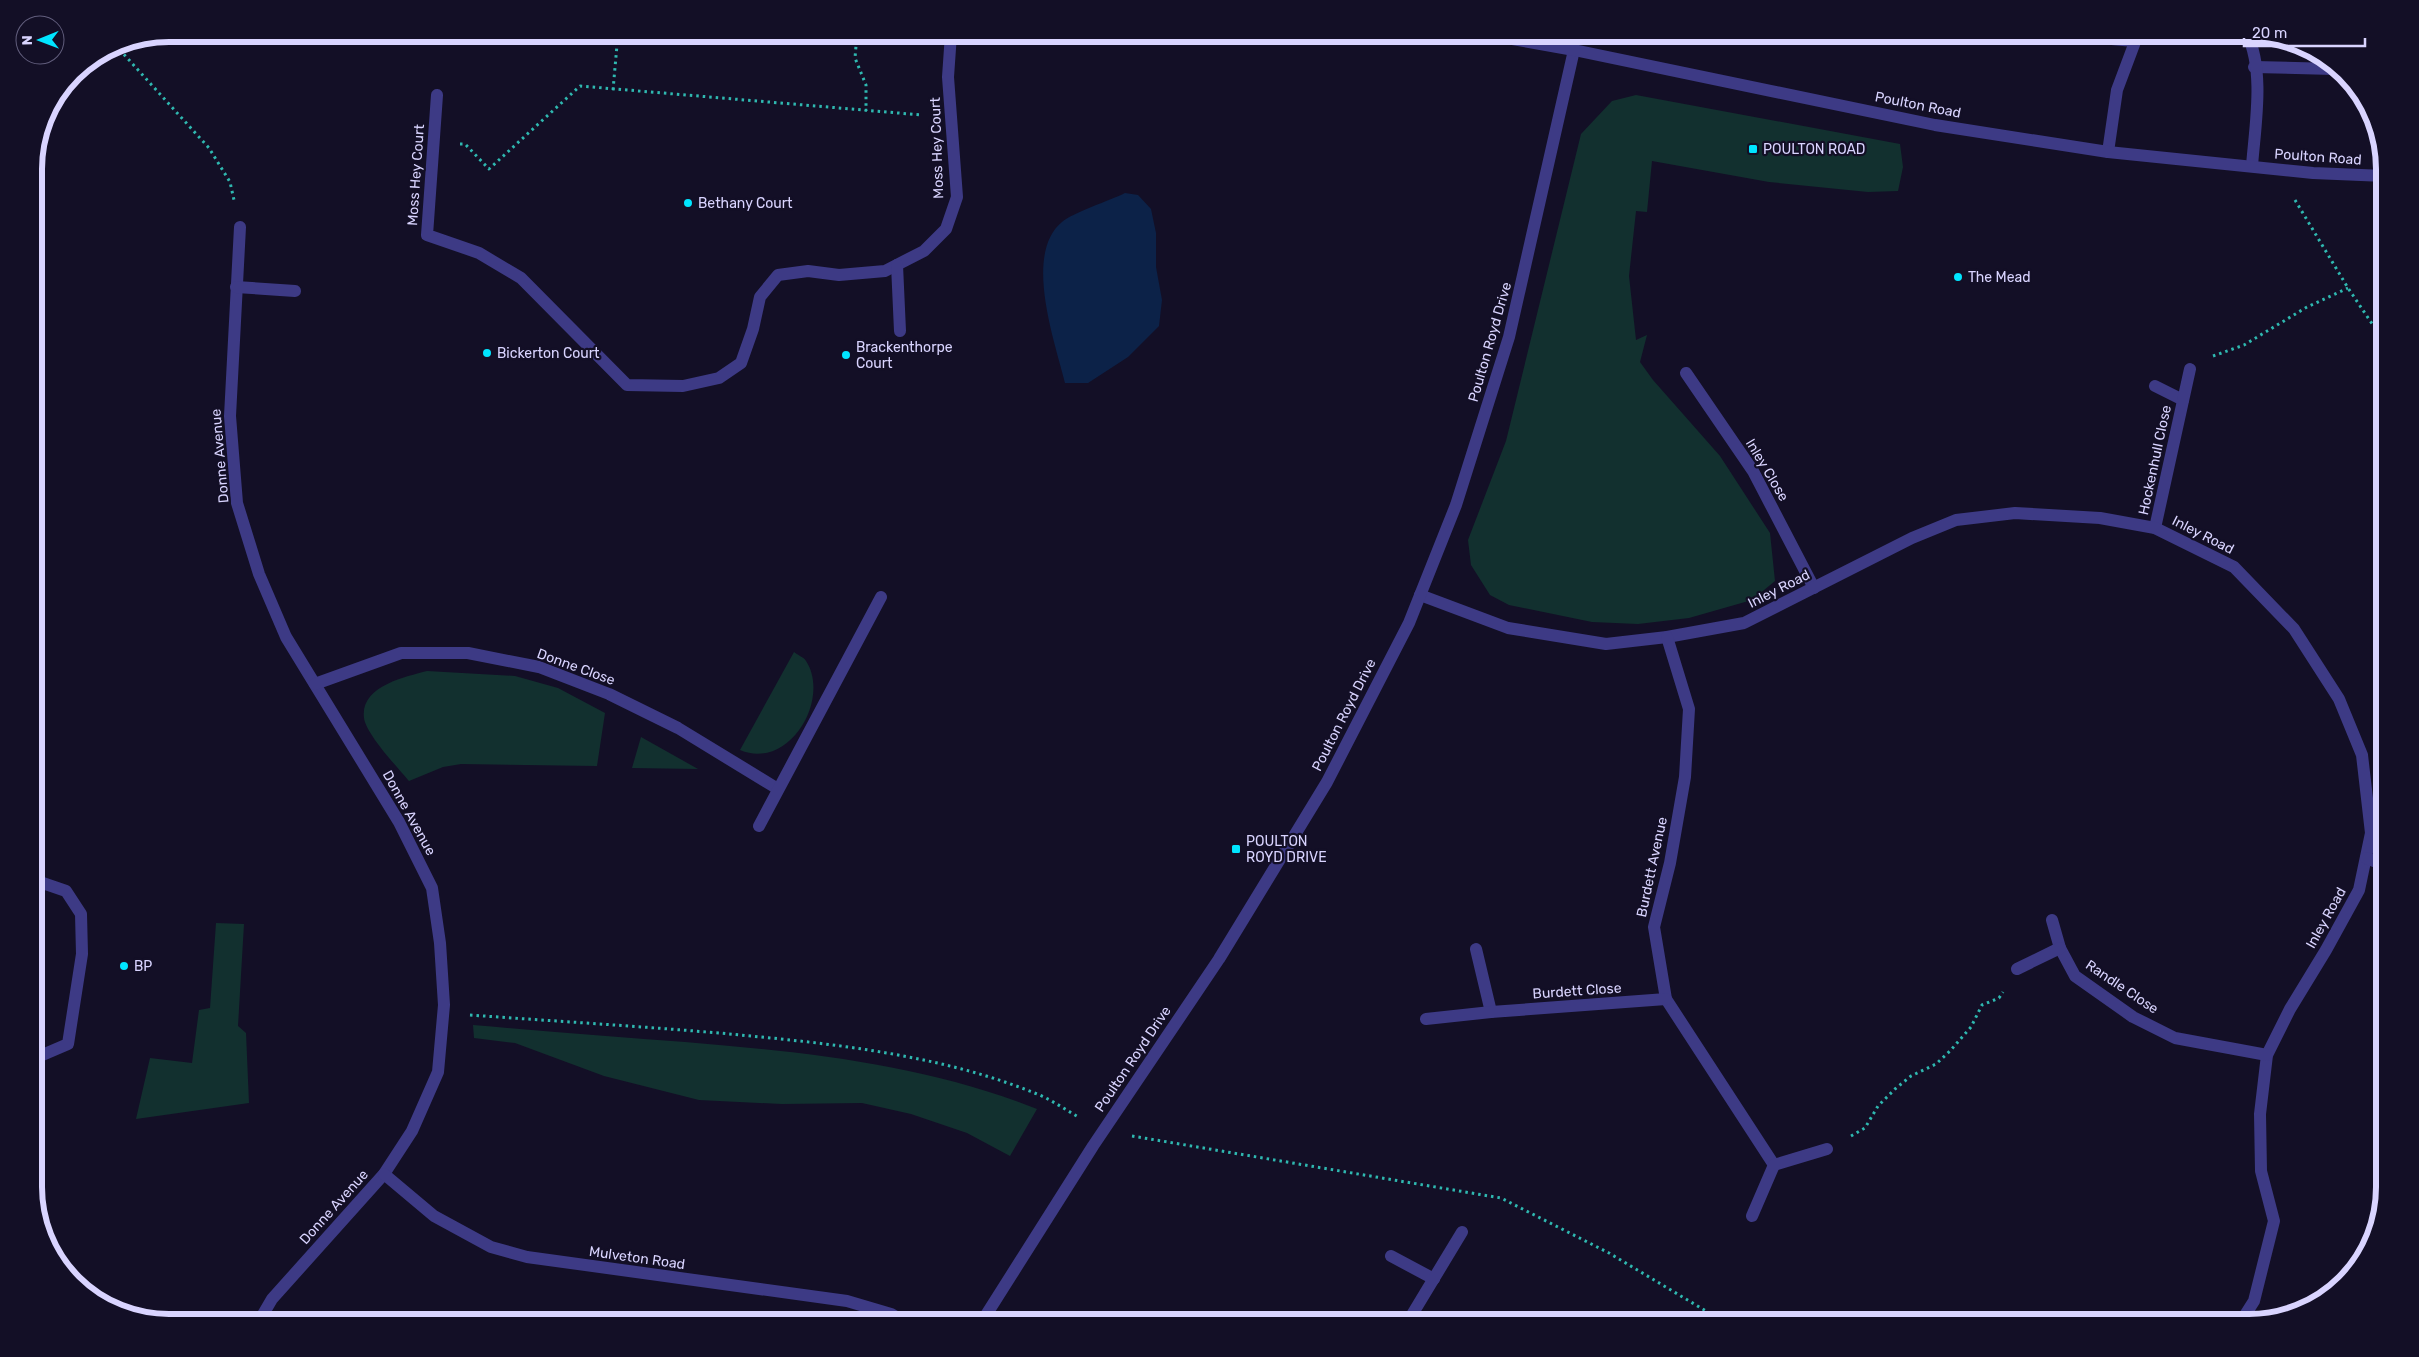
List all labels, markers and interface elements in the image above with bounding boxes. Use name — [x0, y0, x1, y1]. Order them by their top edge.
north arrow — [15, 15, 65, 65]
scale bar — [2244, 15, 2365, 47]
text: 20 m — [2252, 24, 2287, 42]
text: N — [19, 35, 36, 45]
street label: Poulton Road — [1873, 88, 1963, 122]
street label: Moss Hey Court — [927, 96, 947, 199]
street label: Moss Hey Court — [404, 123, 428, 226]
place label: POULTON ROAD — [1763, 141, 1866, 158]
marker: POULTON ROAD — [1747, 143, 1759, 155]
street label: Poulton Road — [2274, 145, 2362, 169]
place label: Bethany Court — [698, 195, 793, 212]
marker: Bethany Court — [682, 197, 694, 209]
place label: The Mead — [1968, 269, 2031, 286]
marker: The Mead — [1952, 271, 1964, 283]
street label: Poulton Royd Drive — [1465, 280, 1515, 404]
place label: Brackenthorpe Court — [856, 339, 953, 372]
place label: Bickerton Court — [497, 345, 600, 362]
marker: Bickerton Court — [481, 347, 493, 359]
marker: Brackenthorpe Court — [840, 349, 852, 361]
street label: Hockenhull Close — [2135, 403, 2175, 516]
street label: Donne Avenue — [207, 408, 233, 504]
street label: Inley Close — [1742, 436, 1792, 504]
street label: Inley Road — [2169, 512, 2237, 558]
street label: Inley Road — [1745, 566, 1813, 612]
street label: Donne Close — [535, 645, 617, 689]
street label: Poulton Royd Drive — [1308, 656, 1380, 774]
street label: Donne Avenue — [379, 768, 439, 859]
street label: Burdett Avenue — [1633, 815, 1671, 919]
place label: POULTON ROYD DRIVE — [1246, 833, 1327, 866]
marker: POULTON ROYD DRIVE — [1230, 843, 1242, 855]
street label: Inley Road — [2302, 884, 2350, 952]
street label: Randle Close — [2082, 956, 2162, 1018]
place label: BP — [134, 958, 152, 975]
marker: BP — [118, 960, 130, 972]
street label: Burdett Close — [1532, 979, 1622, 1003]
street label: Poulton Royd Drive — [1091, 1003, 1175, 1115]
street label: Donne Avenue — [296, 1166, 372, 1248]
street label: Mulveton Road — [588, 1243, 686, 1273]

